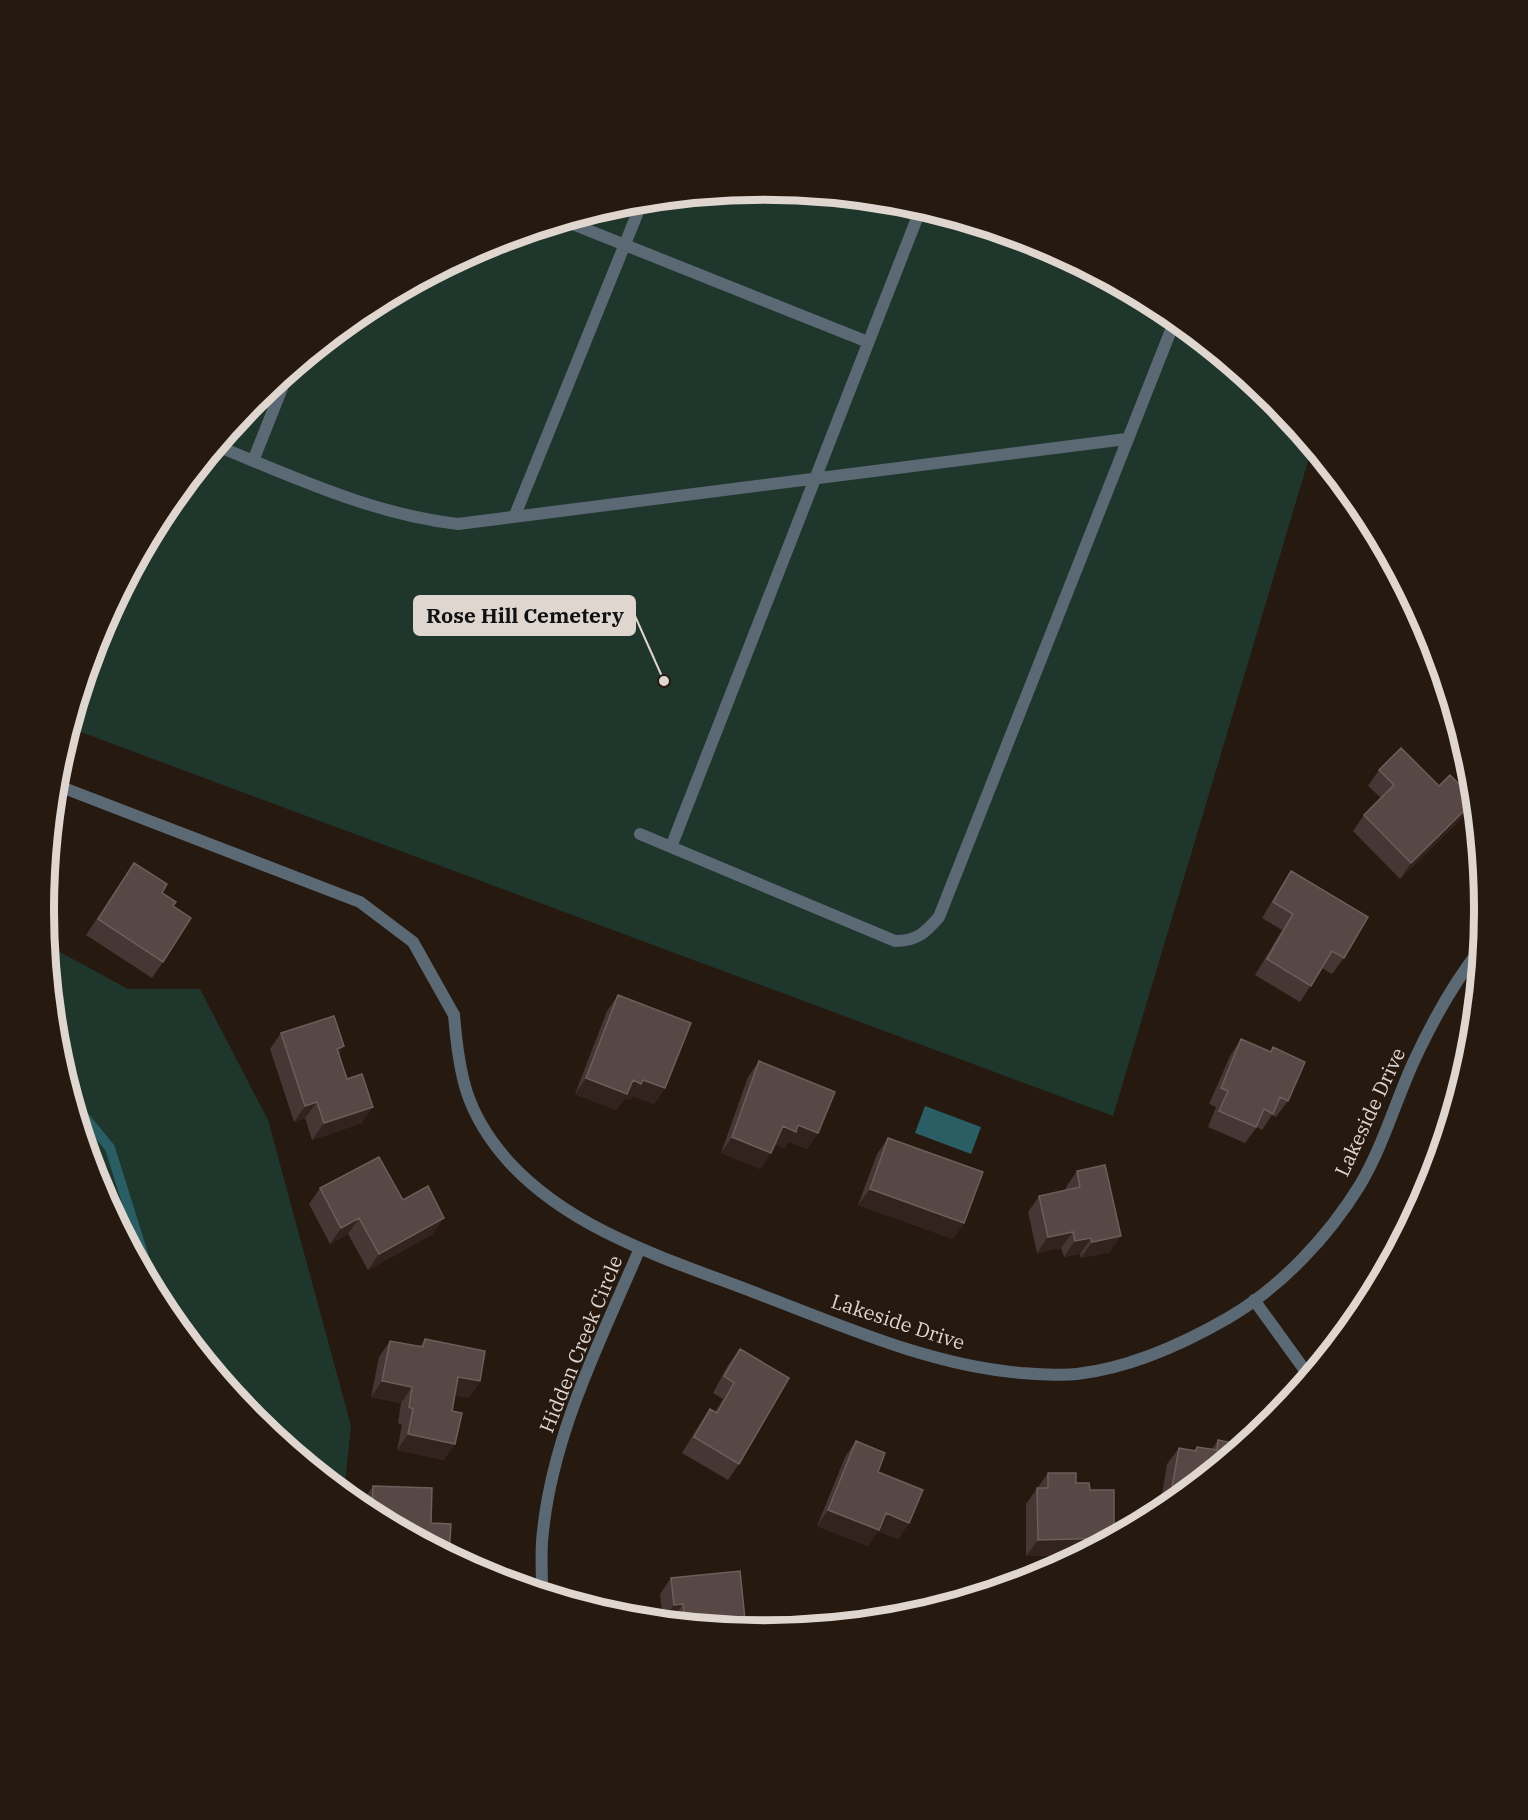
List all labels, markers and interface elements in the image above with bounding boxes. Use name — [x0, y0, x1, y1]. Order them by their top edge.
callout: Rose Hill Cemetery — [414, 596, 635, 635]
text: Rose Hill Cemetery — [426, 601, 624, 629]
street label: Lakeside Drive — [1328, 1043, 1411, 1180]
street label: Hidden Creek Circle — [533, 1251, 628, 1436]
street label: Lakeside Drive — [828, 1287, 968, 1356]

